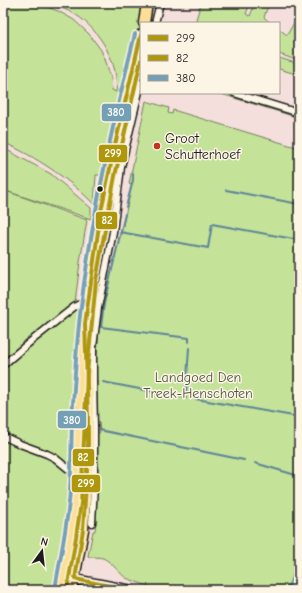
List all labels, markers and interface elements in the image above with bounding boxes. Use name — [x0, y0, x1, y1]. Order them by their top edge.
legend — [140, 22, 280, 94]
text: 299 — [176, 31, 195, 45]
text: 82 — [176, 51, 188, 65]
text: 380 — [176, 71, 196, 85]
line badge: 380 — [101, 103, 132, 122]
text: 380 — [107, 106, 125, 119]
place label: Groot Schutterhoef — [165, 130, 241, 163]
marker: Groot Schutterhoef — [152, 141, 162, 151]
line badge: 299 — [98, 144, 128, 163]
text: 299 — [105, 147, 122, 160]
unlabelled marker — [95, 184, 105, 194]
line badge: 82 — [95, 211, 118, 230]
text: 82 — [101, 214, 113, 227]
park label: Landgoed Den Treek-Henschoten — [143, 369, 253, 402]
line badge: 380 — [57, 410, 87, 429]
text: 380 — [63, 414, 81, 427]
line badge: 82 — [72, 448, 95, 467]
text: 82 — [77, 451, 89, 464]
line badge: 299 — [71, 474, 101, 493]
text: 299 — [78, 477, 95, 490]
north arrow — [22, 531, 62, 571]
text: N — [39, 535, 50, 549]

